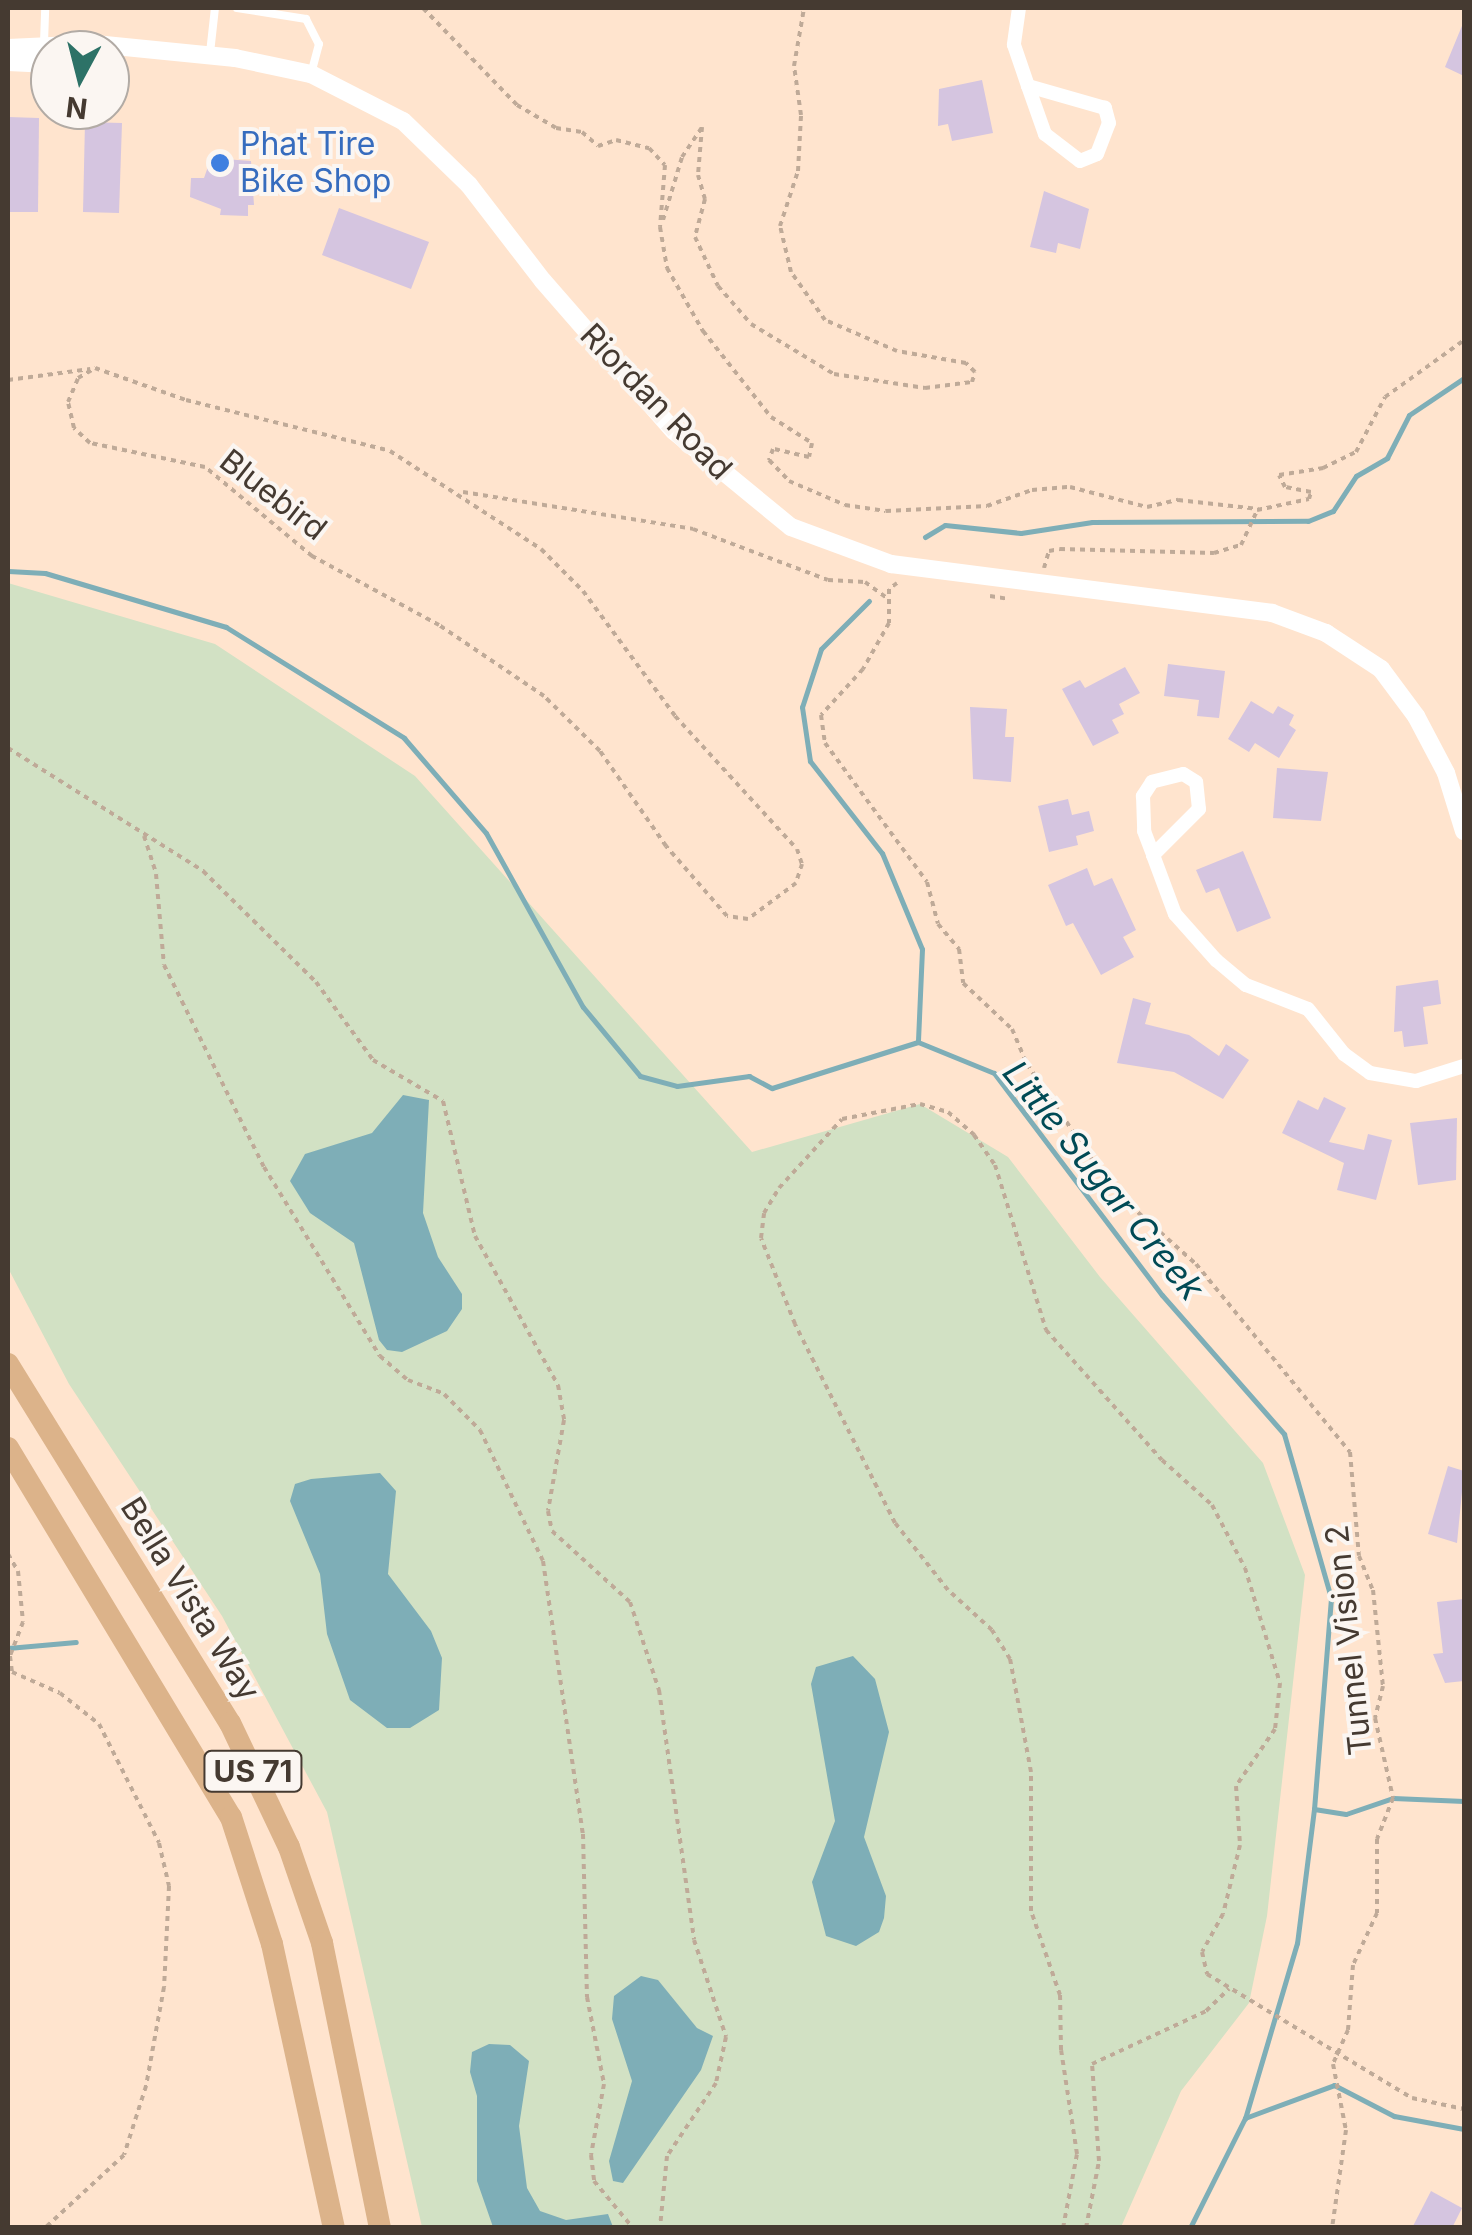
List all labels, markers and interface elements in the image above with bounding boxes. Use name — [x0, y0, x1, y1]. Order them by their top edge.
north arrow — [30, 30, 130, 130]
text: N — [64, 90, 89, 126]
place label: Phat Tire Bike Shop — [240, 126, 391, 201]
marker: Phat Tire Bike Shop — [209, 152, 231, 174]
street label: Riordan Road — [572, 316, 740, 488]
street label: Bluebird — [212, 441, 334, 549]
water label: Little Sugar Creek — [995, 1052, 1213, 1308]
street label: Bella Vista Way — [112, 1491, 268, 1707]
street label: Tunnel Vision 2 — [1318, 1523, 1380, 1757]
road number: US 71 — [203, 1746, 303, 1796]

